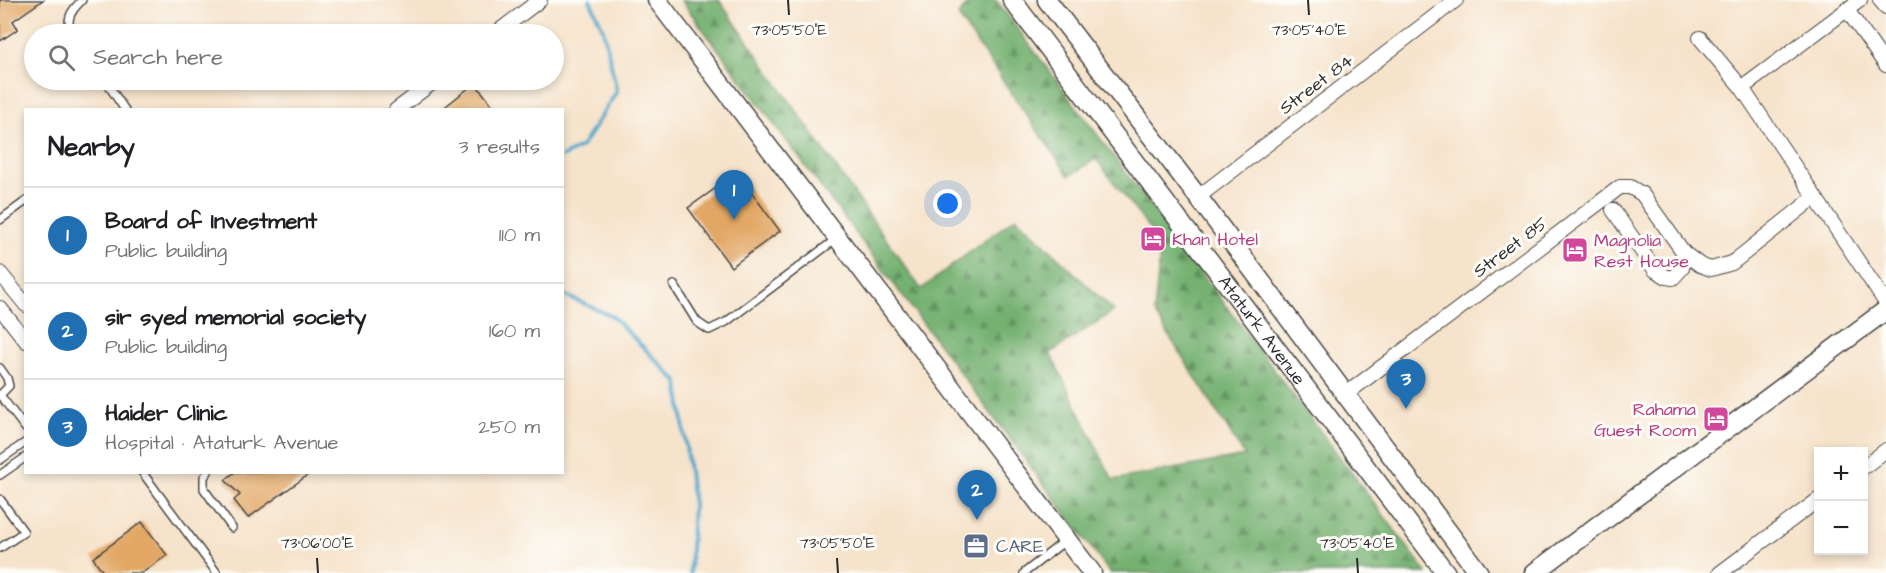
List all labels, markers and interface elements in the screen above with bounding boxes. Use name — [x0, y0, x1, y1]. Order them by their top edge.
text: 73°05'50"E — [751, 20, 827, 41]
text: 73°05'40"E — [1272, 20, 1347, 41]
search box — [24, 24, 564, 90]
icon: search — [45, 41, 78, 74]
text: Search here — [93, 42, 223, 73]
street label: Street 84 — [1274, 48, 1358, 120]
text: Nearby — [48, 129, 135, 165]
text: 3 results — [458, 133, 540, 161]
pin: 1 — [714, 170, 754, 220]
your location — [933, 189, 962, 218]
text: Board of Investment — [105, 206, 317, 237]
street label: Street 85 — [1468, 211, 1553, 284]
text: 1 — [66, 221, 69, 249]
text: 110 m — [499, 221, 540, 249]
hotel icon: Khan Hotel — [1138, 224, 1168, 254]
place label: Khan Hotel — [1172, 227, 1258, 252]
place label: Magnolia Rest House — [1594, 228, 1689, 274]
hotel icon: Magnolia Rest House — [1560, 235, 1590, 265]
text: Public building — [105, 237, 227, 265]
street label: Ataturk Avenue — [1212, 271, 1311, 390]
text: sir syed memorial society — [105, 302, 366, 333]
text: 2 — [62, 317, 73, 345]
text: 160 m — [489, 317, 540, 345]
text: Public building — [105, 333, 227, 361]
pin: 3 — [1386, 360, 1426, 409]
place label: Rahama Guest Room — [1594, 397, 1696, 443]
text: Haider Clinic — [105, 398, 228, 429]
hotel icon: Rahama Guest Room — [1701, 404, 1731, 434]
text: 3 — [62, 413, 73, 441]
text: 250 m — [478, 413, 540, 441]
text: Hospital · Ataturk Avenue — [105, 429, 338, 457]
map controls — [1814, 447, 1868, 555]
button: + — [1814, 447, 1868, 501]
pin: 2 — [958, 470, 996, 520]
button: − — [1814, 501, 1868, 555]
office icon: CARE — [961, 531, 991, 561]
text: 73°06'00"E — [281, 533, 354, 554]
text: 73°05'50"E — [799, 533, 875, 554]
text: 73°05'40"E — [1320, 533, 1395, 554]
place label: CARE — [996, 534, 1044, 559]

